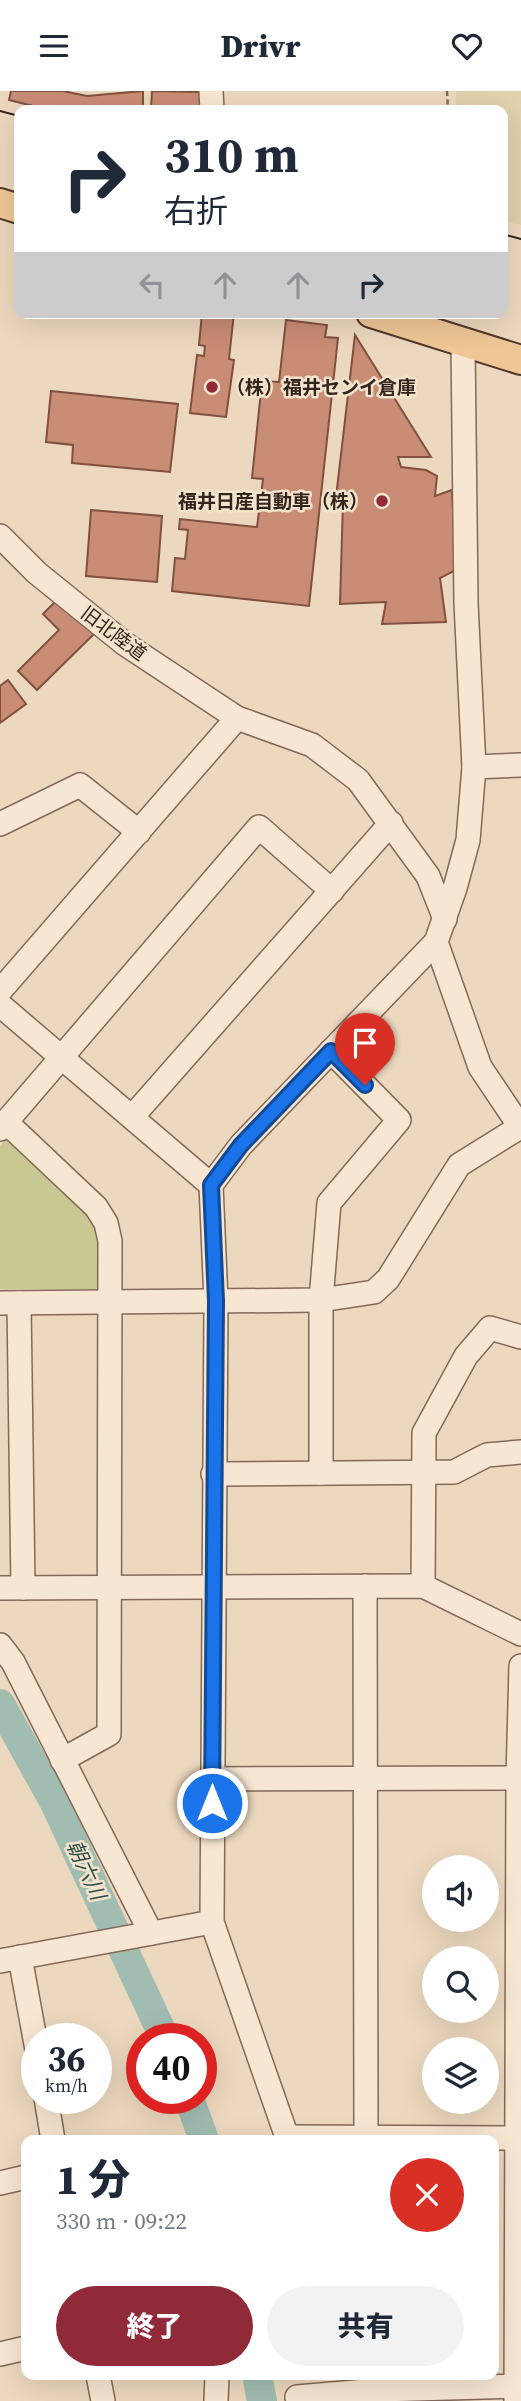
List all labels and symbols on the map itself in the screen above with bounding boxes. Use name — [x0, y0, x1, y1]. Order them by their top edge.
place label: （株）福井センイ倉庫 — [226, 374, 416, 400]
marker: （株）福井センイ倉庫 — [204, 379, 220, 395]
place label: 福井日産自動車（株） — [178, 488, 368, 514]
marker: 福井日産自動車（株） — [374, 493, 390, 509]
street label: 旧北陸道 — [76, 600, 152, 666]
pin — [335, 1013, 395, 1085]
position arrow — [175, 1766, 249, 1840]
water label: 朝六川 — [60, 1835, 114, 1906]
speed limit sign: 40 — [126, 2023, 217, 2114]

